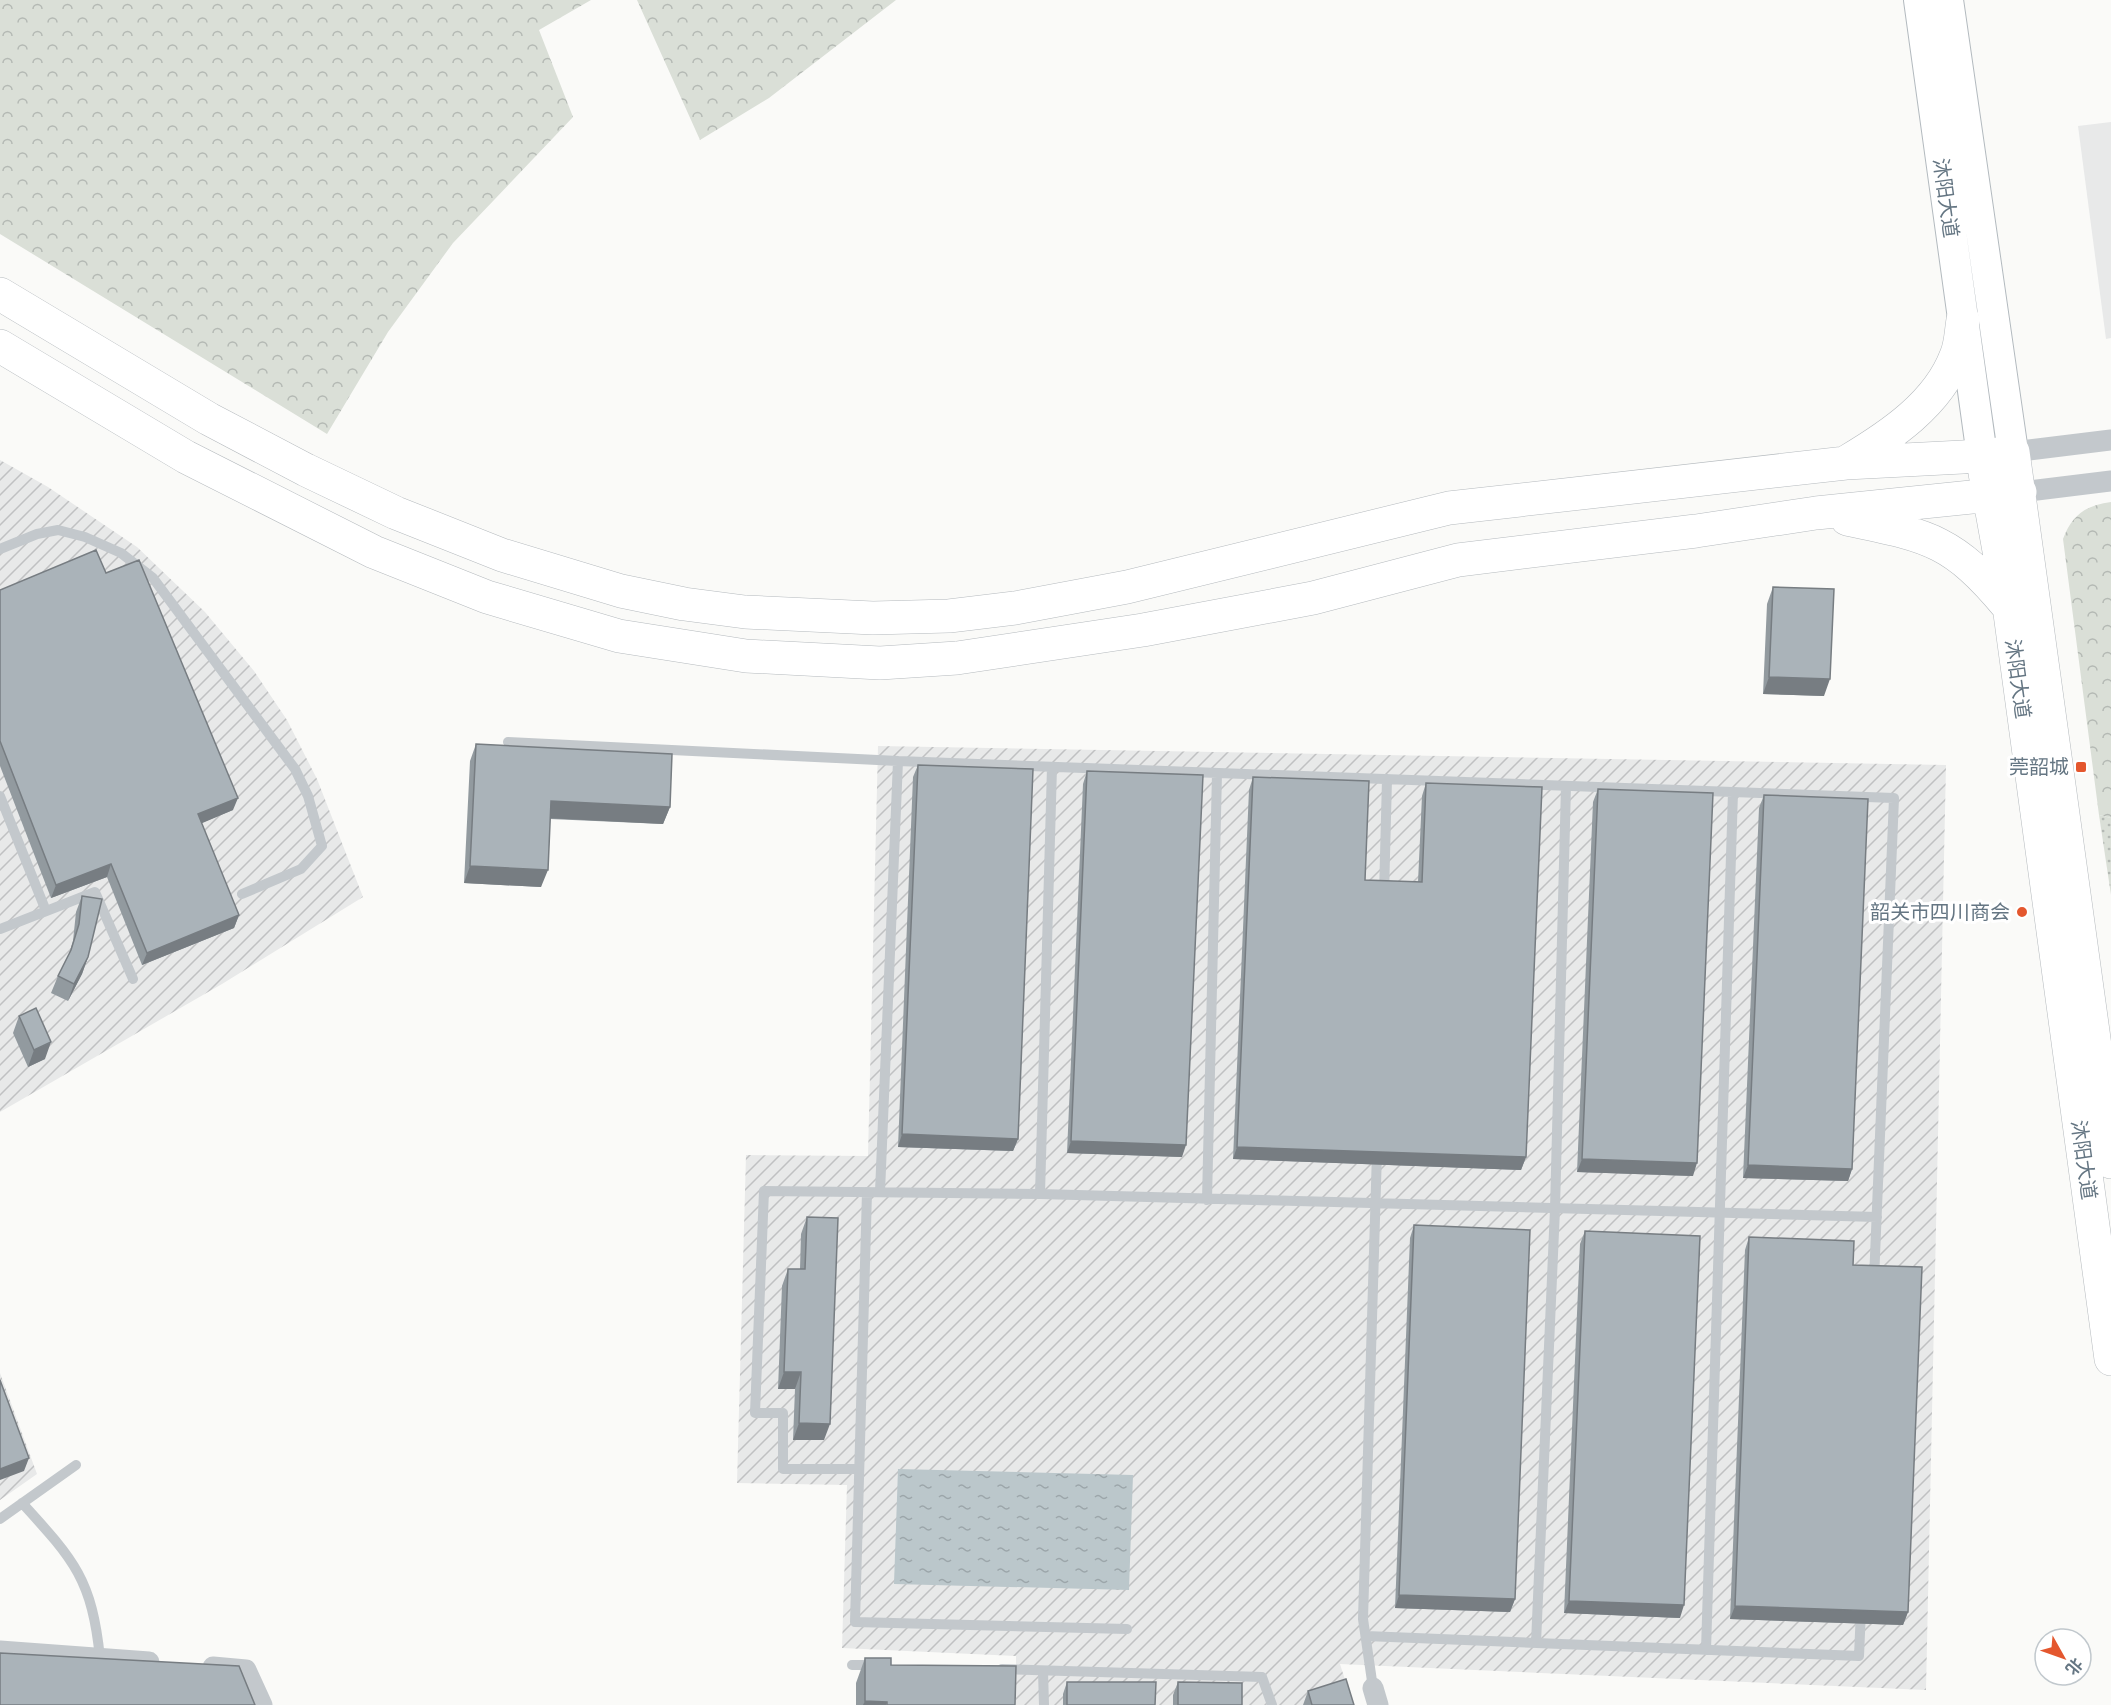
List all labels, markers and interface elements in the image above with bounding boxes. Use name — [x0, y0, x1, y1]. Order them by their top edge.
street label: 沐阳大道 — [1929, 157, 1963, 239]
street label: 沐阳大道 — [2001, 638, 2035, 720]
place label: 莞韶城 — [2009, 755, 2069, 779]
marker: 莞韶城 — [2074, 760, 2088, 774]
place label: 韶关市四川商会 — [1870, 900, 2010, 924]
marker: 韶关市四川商会 — [2015, 905, 2029, 919]
street label: 沐阳大道 — [2067, 1119, 2101, 1201]
north arrow — [2033, 1627, 2093, 1687]
text: 北 — [2062, 1654, 2087, 1679]

